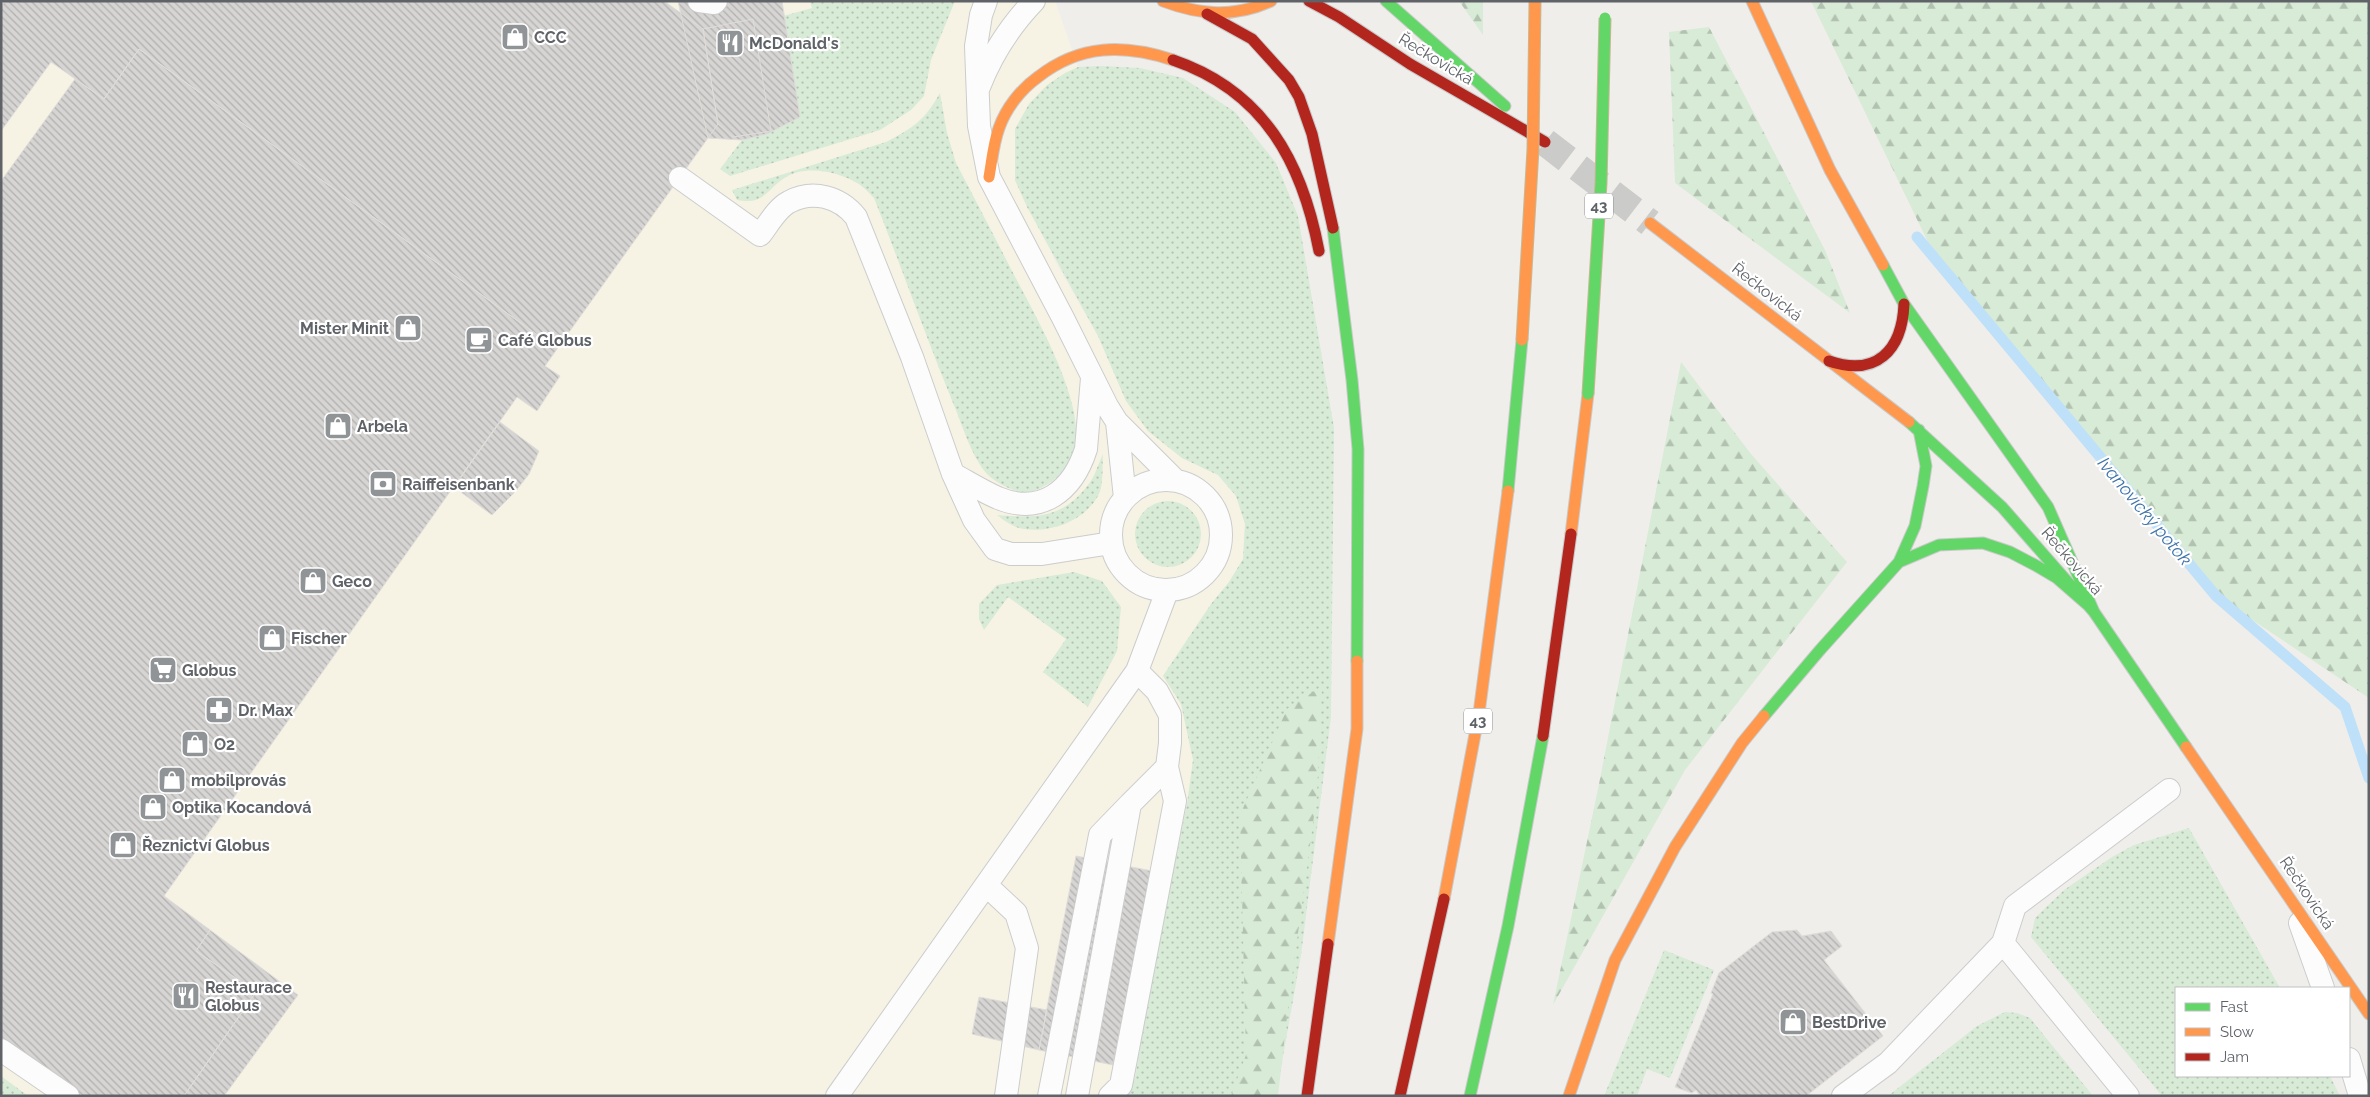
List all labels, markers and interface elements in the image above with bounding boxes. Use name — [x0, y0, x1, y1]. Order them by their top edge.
shop icon: CCC — [500, 22, 530, 52]
place label: CCC — [534, 28, 567, 47]
restaurant icon: McDonald's — [715, 28, 745, 58]
street label: Řečkovická — [1395, 28, 1477, 89]
place label: McDonald's — [749, 34, 839, 53]
road number: 43 — [1585, 194, 1613, 218]
street label: Řečkovická — [1728, 258, 1806, 325]
shop icon: Mister Minit — [393, 313, 423, 343]
place label: Mister Minit — [300, 319, 389, 338]
cafe icon: Café Globus — [464, 325, 494, 355]
place label: Café Globus — [498, 331, 592, 350]
shop icon: Arbela — [323, 411, 353, 441]
place label: Arbela — [357, 417, 408, 436]
water label: Ivanovický potok — [2094, 453, 2197, 570]
bank icon: Raiffeisenbank — [368, 469, 398, 499]
place label: Raiffeisenbank — [402, 475, 515, 494]
street label: Řečkovická — [2037, 523, 2107, 599]
shop icon: Geco — [298, 566, 328, 596]
place label: Geco — [332, 572, 372, 591]
shop icon: Fischer — [257, 623, 287, 653]
place label: Fischer — [291, 629, 347, 648]
supermarket icon: Globus — [148, 655, 178, 685]
place label: Globus — [182, 661, 236, 680]
pharmacy icon: Dr. Max — [204, 695, 234, 725]
place label: Dr. Max — [238, 701, 293, 720]
road number: 43 — [1464, 708, 1492, 734]
shop icon: O2 — [180, 729, 210, 759]
place label: O2 — [214, 735, 235, 754]
shop icon: mobilprovás — [157, 765, 187, 795]
place label: mobilprovás — [191, 771, 286, 790]
shop icon: Optika Kocandová — [138, 792, 168, 822]
place label: Optika Kocandová — [172, 798, 311, 817]
shop icon: Řeznictví Globus — [108, 830, 138, 860]
place label: Řeznictví Globus — [142, 835, 270, 855]
street label: Řečkovická — [2276, 852, 2339, 933]
place label: Restaurace Globus — [205, 978, 292, 1015]
restaurant icon: Restaurace Globus — [171, 981, 201, 1011]
legend — [2175, 987, 2350, 1077]
text: Fast — [2220, 998, 2248, 1016]
shop icon: BestDrive — [1778, 1007, 1808, 1037]
place label: BestDrive — [1812, 1013, 1887, 1032]
text: Slow — [2220, 1023, 2254, 1041]
text: Jam — [2220, 1048, 2249, 1066]

